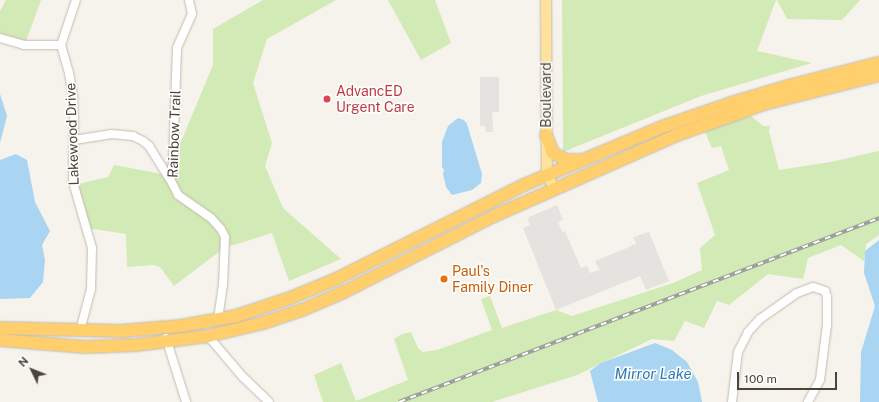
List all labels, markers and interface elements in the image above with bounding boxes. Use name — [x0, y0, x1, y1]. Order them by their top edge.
street label: Boulevard — [538, 62, 554, 128]
street label: Lakewood Drive — [62, 82, 82, 186]
place label: AdvancED Urgent Care — [336, 83, 415, 116]
street label: Rainbow Trail — [164, 90, 184, 178]
marker: AdvancED Urgent Care — [321, 93, 333, 105]
place label: Paul's Family Diner — [452, 263, 533, 296]
marker: Paul's Family Diner — [439, 274, 449, 284]
north arrow — [12, 350, 52, 390]
text: N — [16, 355, 31, 369]
scale bar — [739, 364, 839, 390]
water label: Mirror Lake — [614, 365, 692, 383]
text: 100 m — [744, 372, 777, 386]

